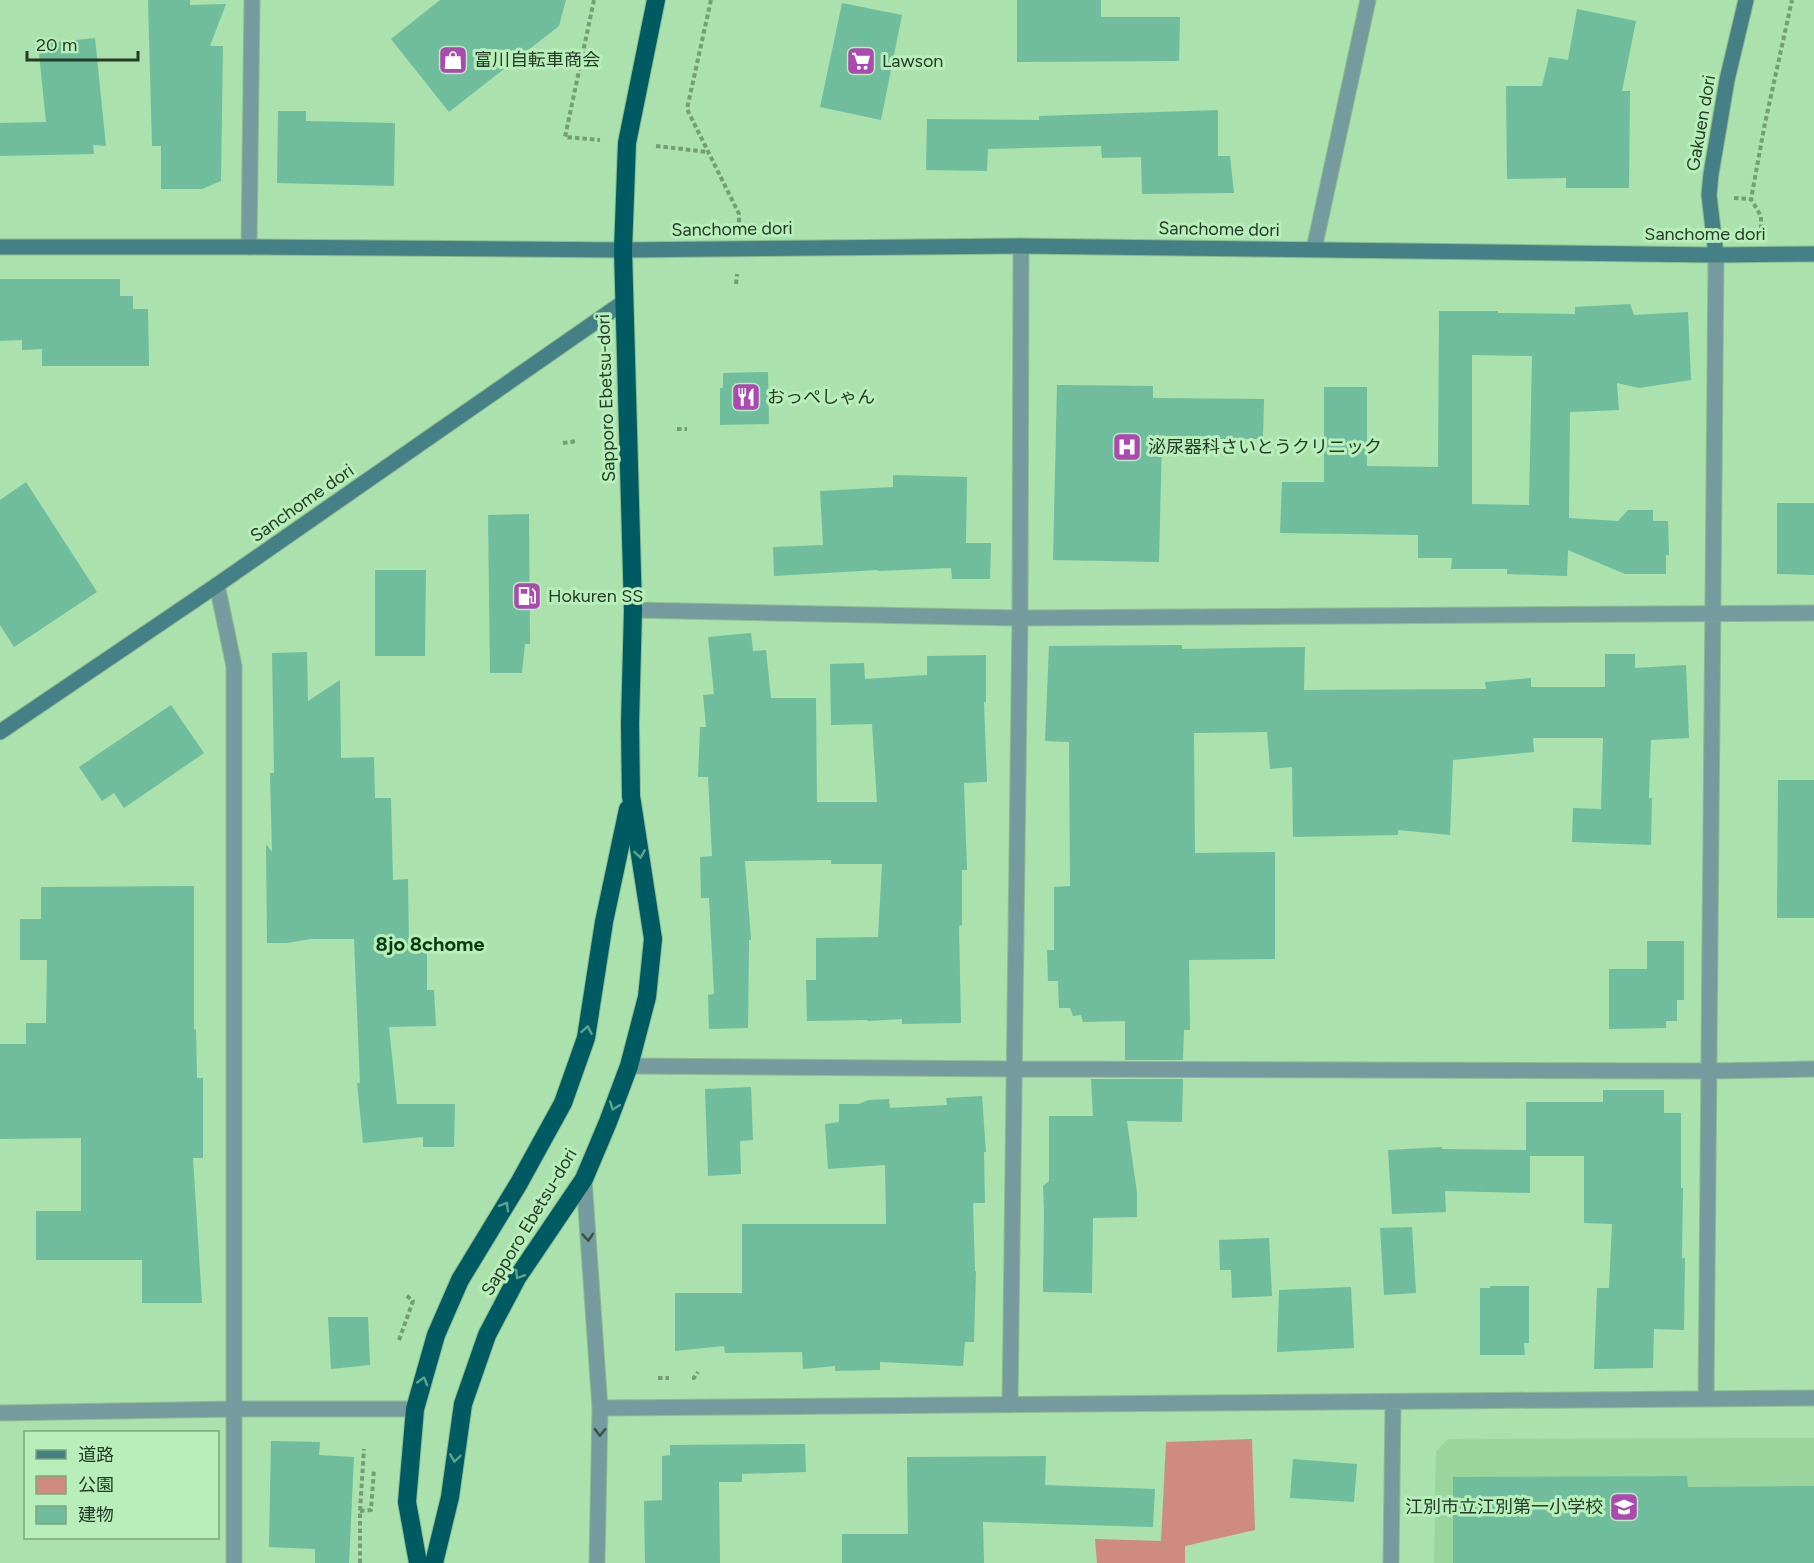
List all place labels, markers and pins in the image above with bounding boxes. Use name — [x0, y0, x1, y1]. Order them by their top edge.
shop icon: 富川自転車商会 — [437, 44, 469, 76]
supermarket icon: Lawson — [845, 45, 877, 77]
place label: 富川自転車商会 — [474, 49, 600, 71]
place label: Lawson — [882, 50, 943, 72]
restaurant icon: おっぺしゃん — [730, 381, 762, 413]
place label: おっぺしゃん — [767, 386, 875, 408]
hospital icon: 泌尿器科さいとうクリニック — [1111, 431, 1143, 463]
place label: 泌尿器科さいとうクリニック — [1148, 436, 1382, 458]
fuel station icon: Hokuren SS — [511, 580, 543, 612]
place label: Hokuren SS — [548, 585, 643, 607]
school or university icon: 江別市立江別第一小学校 — [1608, 1491, 1640, 1523]
place label: 江別市立江別第一小学校 — [1405, 1496, 1603, 1518]

